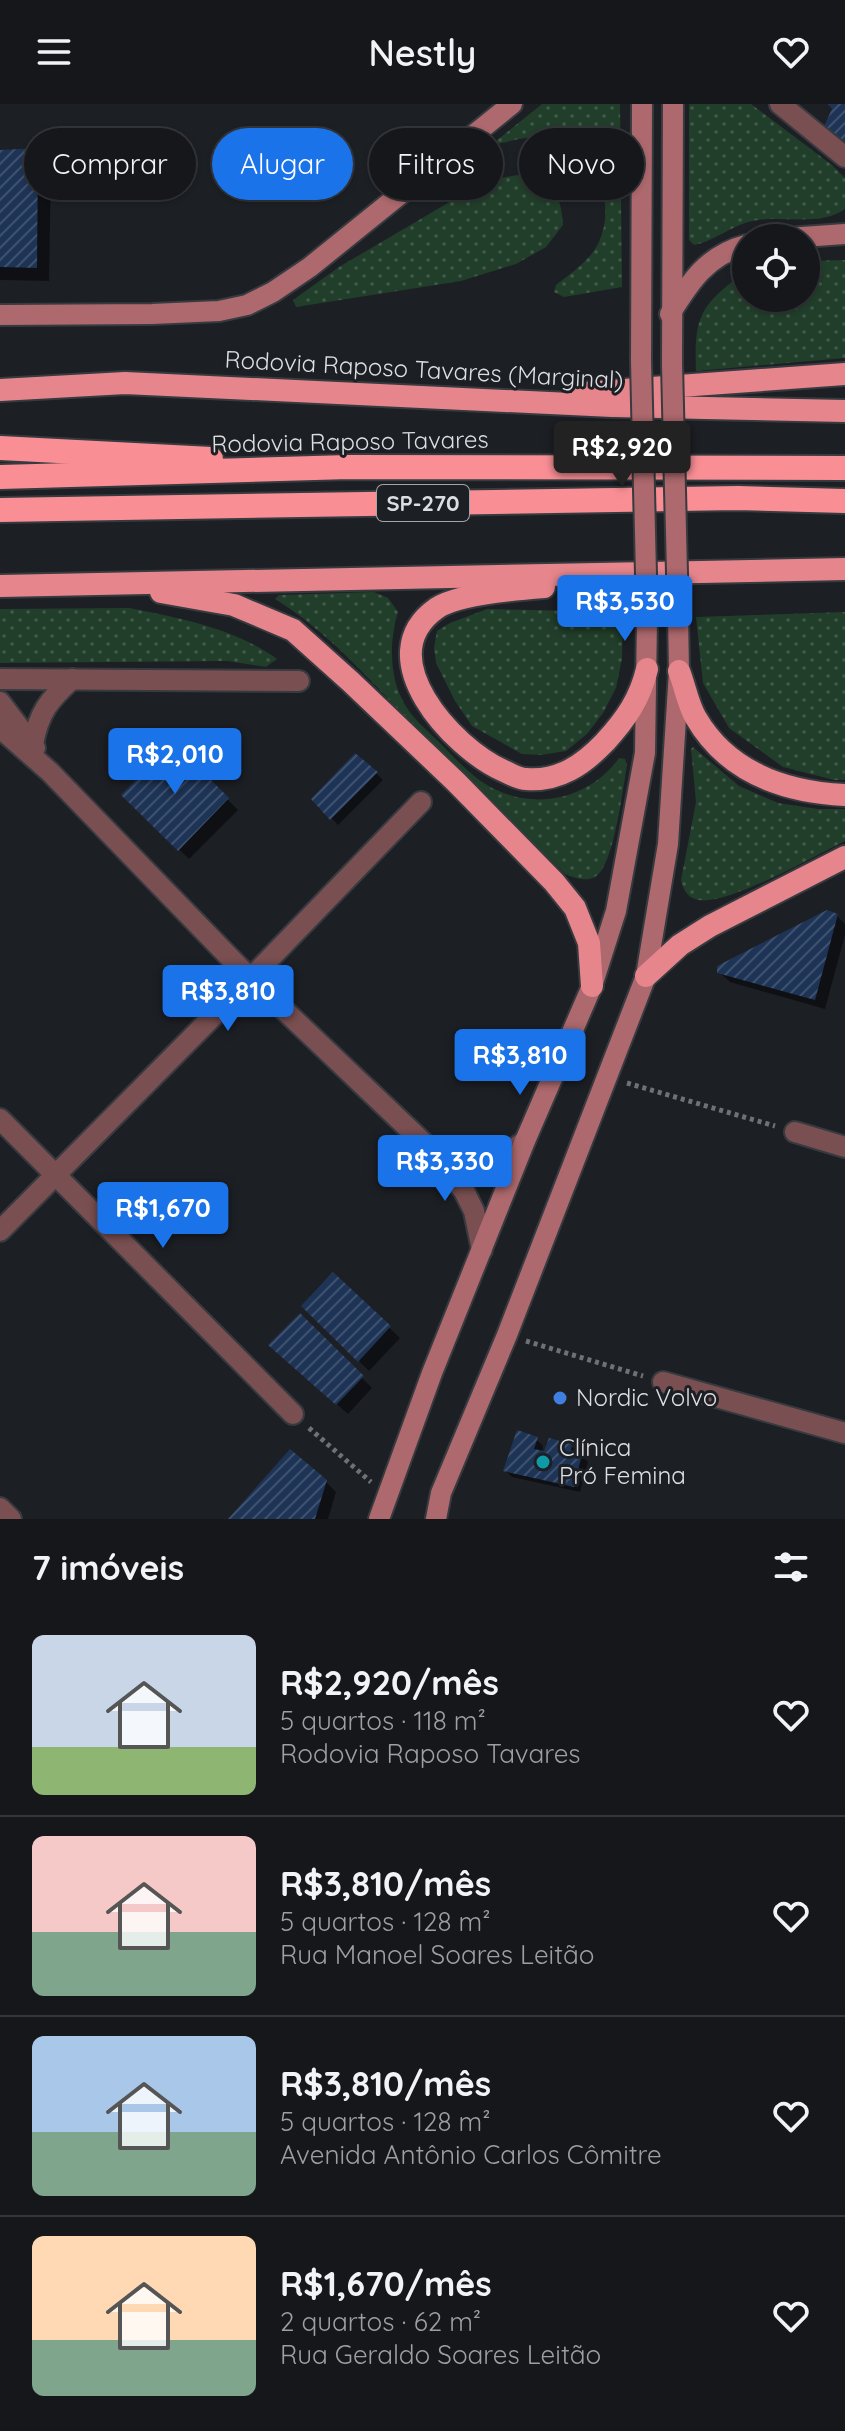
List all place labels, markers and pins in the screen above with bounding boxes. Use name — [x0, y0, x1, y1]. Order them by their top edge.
pin: R$2,920 — [548, 421, 696, 489]
pin: R$3,530 — [551, 575, 699, 643]
pin: R$2,010 — [101, 728, 249, 796]
pin: R$3,810 — [154, 965, 302, 1033]
pin: R$3,810 — [446, 1029, 594, 1097]
pin: R$3,330 — [371, 1135, 519, 1203]
pin: R$1,670 — [89, 1182, 237, 1250]
place label: Nordic Volvo — [576, 1382, 717, 1412]
marker: Nordic Volvo — [551, 1389, 569, 1407]
place label: Clínica Pró Femina — [559, 1432, 686, 1490]
marker: Clínica Pró Femina — [534, 1453, 552, 1471]

